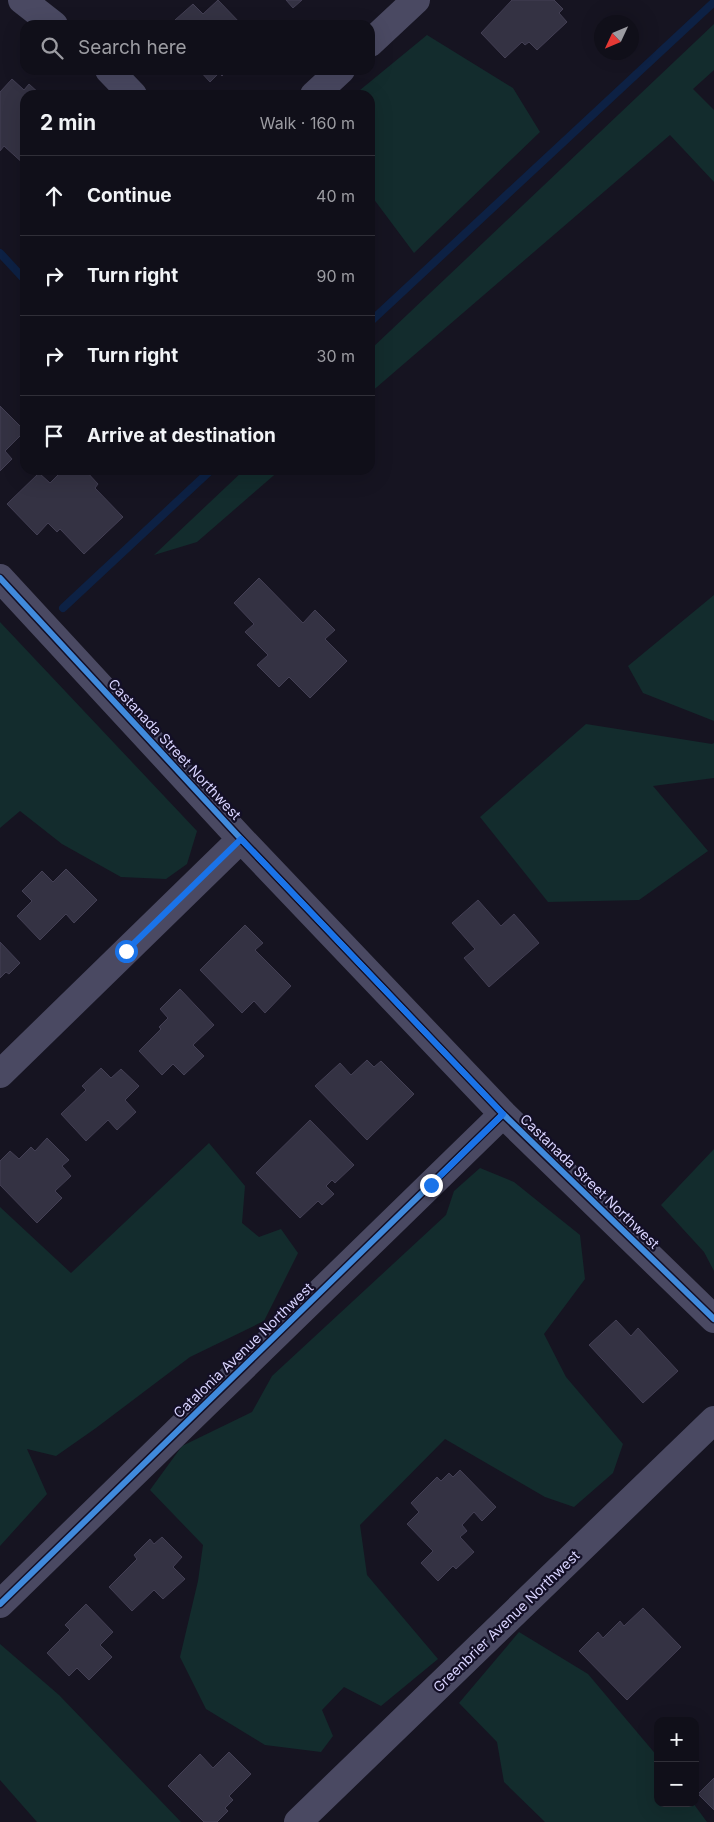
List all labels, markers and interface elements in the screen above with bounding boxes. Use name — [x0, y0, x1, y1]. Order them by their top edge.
north arrow — [594, 15, 639, 60]
search box — [20, 20, 375, 75]
icon: search — [38, 34, 66, 62]
text: Search here — [78, 36, 187, 59]
text: 2 min — [40, 110, 96, 135]
text: Walk · 160 m — [260, 113, 355, 133]
icon: ahead — [40, 182, 68, 210]
text: Continue — [87, 184, 172, 207]
text: 40 m — [316, 186, 355, 206]
icon: right — [40, 262, 68, 290]
text: Turn right — [87, 264, 178, 287]
text: 90 m — [316, 266, 355, 286]
icon: right — [40, 342, 68, 370]
text: Turn right — [87, 344, 178, 367]
text: 30 m — [317, 346, 355, 366]
icon: arrive — [40, 422, 68, 450]
text: Arrive at destination — [87, 424, 276, 447]
street label: Castanada Street Northwest — [105, 675, 245, 823]
route start — [115, 940, 138, 963]
street label: Castanada Street Northwest — [517, 1110, 663, 1252]
route end — [420, 1174, 443, 1197]
street label: Catalonia Avenue Northwest — [170, 1278, 317, 1421]
street label: Greenbrier Avenue Northwest — [429, 1546, 583, 1695]
map controls — [654, 1717, 699, 1807]
button: + — [654, 1717, 699, 1762]
button: − — [654, 1762, 699, 1807]

